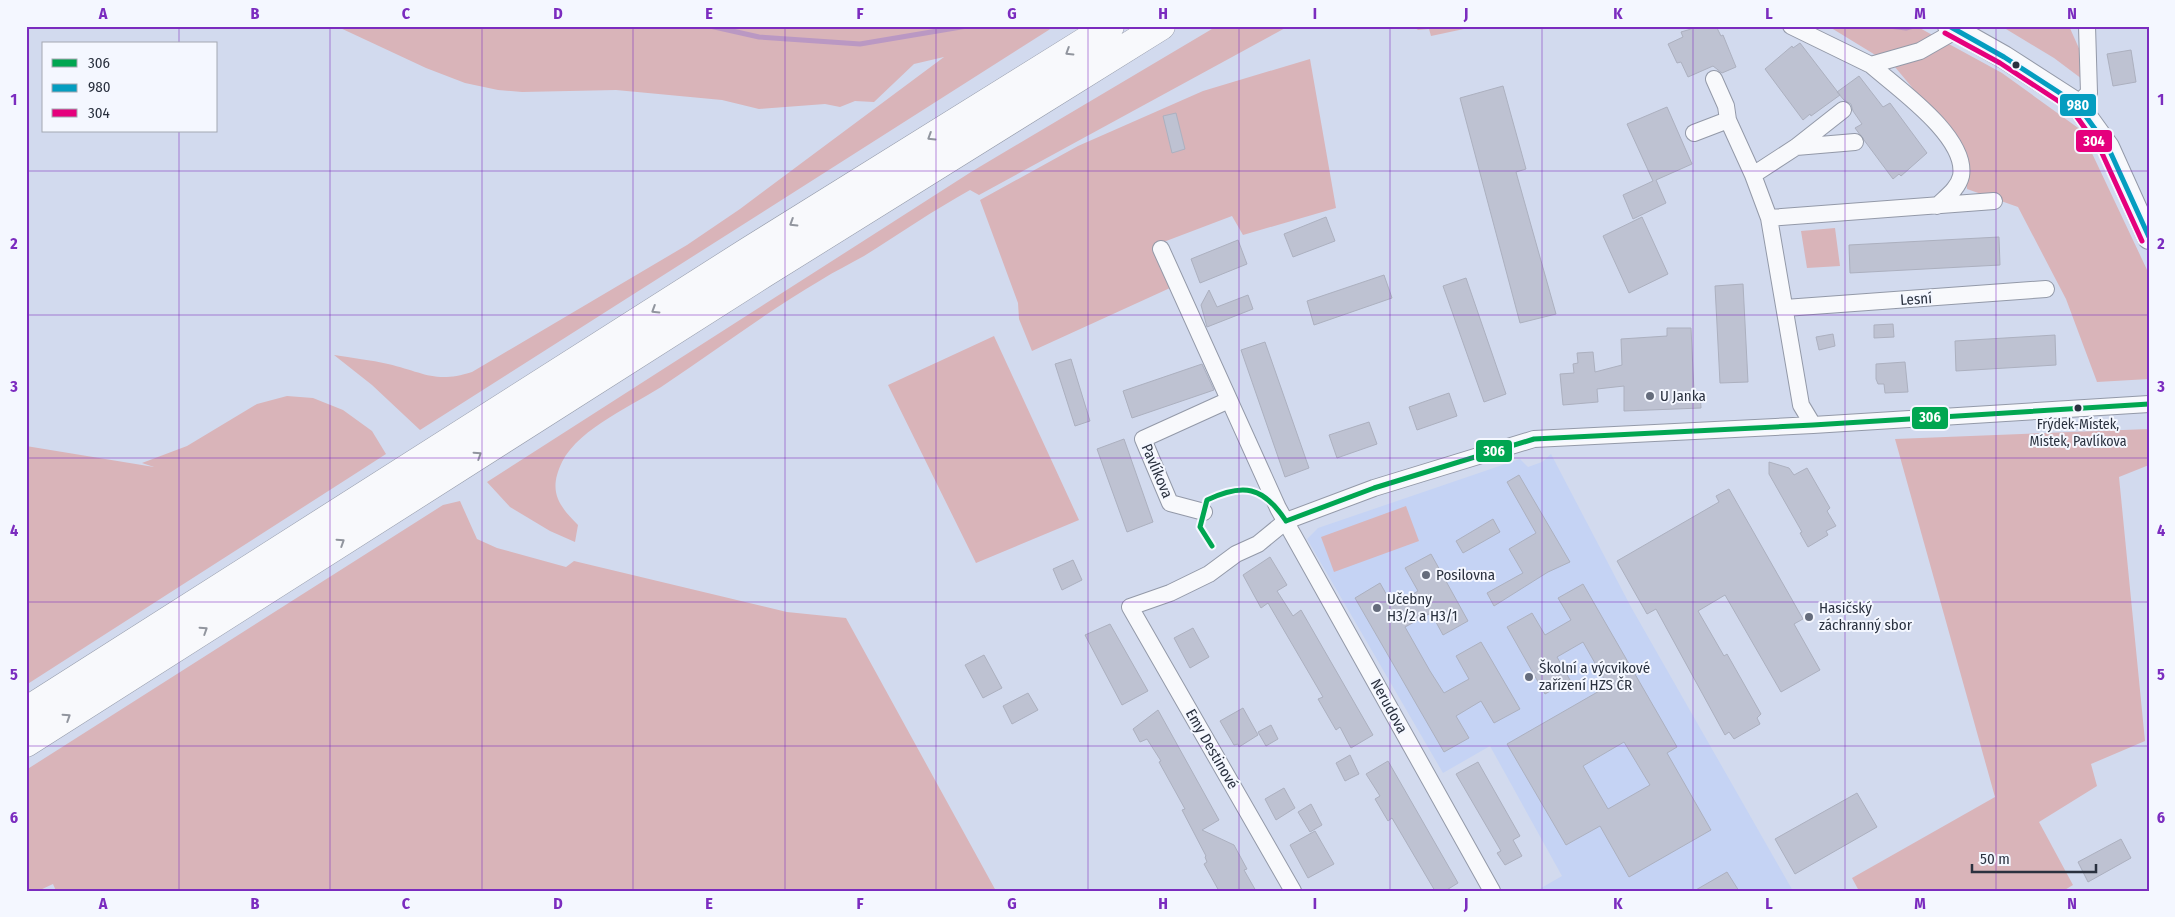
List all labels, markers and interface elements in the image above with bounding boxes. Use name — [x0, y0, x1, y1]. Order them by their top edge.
text: A — [98, 4, 108, 23]
text: B — [251, 4, 260, 23]
text: C — [402, 4, 411, 23]
text: D — [553, 4, 563, 23]
text: E — [705, 4, 713, 23]
text: F — [856, 4, 864, 23]
text: G — [1007, 4, 1017, 23]
text: H — [1158, 4, 1168, 23]
text: I — [1313, 4, 1317, 23]
text: J — [1463, 4, 1468, 23]
text: K — [1613, 4, 1623, 23]
text: L — [1765, 4, 1773, 23]
text: M — [1914, 4, 1926, 23]
text: N — [2067, 4, 2077, 23]
legend — [42, 42, 218, 132]
one-way arrow — [1065, 45, 1074, 55]
text: 306 — [88, 54, 110, 72]
unlabelled marker — [2011, 60, 2021, 70]
text: 980 — [88, 78, 111, 96]
text: 1 — [11, 90, 17, 109]
text: 1 — [2158, 90, 2164, 109]
line badge: 980 — [2059, 93, 2097, 117]
text: 980 — [2067, 97, 2089, 114]
text: 304 — [88, 104, 110, 122]
line badge: 304 — [2075, 129, 2113, 153]
one-way arrow — [927, 131, 936, 141]
text: 304 — [2082, 133, 2105, 150]
one-way arrow — [789, 217, 798, 227]
text: 2 — [9, 234, 18, 253]
text: 2 — [2156, 234, 2165, 253]
street label: Lesní — [1899, 289, 1933, 309]
one-way arrow — [652, 304, 661, 313]
text: 3 — [9, 377, 18, 396]
text: 3 — [2156, 377, 2165, 396]
place label: U Janka — [1660, 387, 1706, 405]
marker: U Janka — [1644, 390, 1656, 402]
marker: Frýdek-Místek, Místek, Pavlíkova — [2073, 403, 2083, 413]
line badge: 306 — [1911, 406, 1949, 430]
text: 306 — [1918, 409, 1941, 426]
place label: Frýdek-Místek, Místek, Pavlíkova — [2029, 416, 2127, 450]
line badge: 306 — [1475, 439, 1513, 463]
street label: Pavlíkova — [1138, 441, 1176, 501]
text: 306 — [1482, 443, 1505, 460]
one-way arrow — [473, 451, 482, 461]
text: 4 — [10, 521, 18, 540]
text: 4 — [2157, 521, 2165, 540]
one-way arrow — [336, 539, 345, 548]
place label: Posilovna — [1436, 566, 1495, 584]
marker: Posilovna — [1420, 569, 1432, 581]
place label: Učebny H3/2 a H3/1 — [1387, 590, 1458, 625]
place label: Hasičský záchranný sbor — [1819, 599, 1913, 634]
marker: Učebny H3/2 a H3/1 — [1371, 602, 1383, 614]
marker: Hasičský záchranný sbor — [1803, 611, 1815, 623]
one-way arrow — [199, 626, 208, 636]
place label: Školní a výcvikové zařízení HZS ČR — [1539, 659, 1650, 694]
text: 5 — [10, 665, 18, 684]
text: 5 — [2157, 665, 2165, 684]
marker: Školní a výcvikové zařízení HZS ČR — [1523, 671, 1535, 683]
street label: Nerudova — [1367, 676, 1411, 736]
street label: Emy Destinové — [1182, 706, 1242, 792]
one-way arrow — [62, 714, 71, 723]
text: 6 — [10, 808, 18, 827]
text: 6 — [2157, 808, 2165, 827]
scale bar — [1972, 842, 2096, 874]
text: 50 m — [1980, 850, 2010, 868]
text: A — [98, 894, 108, 913]
text: B — [251, 894, 260, 913]
text: C — [402, 894, 411, 913]
text: D — [553, 894, 563, 913]
text: E — [705, 894, 713, 913]
text: F — [856, 894, 864, 913]
text: G — [1007, 894, 1017, 913]
text: H — [1158, 894, 1168, 913]
text: I — [1313, 894, 1317, 913]
text: J — [1463, 894, 1468, 913]
text: K — [1613, 894, 1623, 913]
text: L — [1765, 894, 1773, 913]
text: M — [1914, 894, 1926, 913]
text: N — [2067, 894, 2077, 913]

